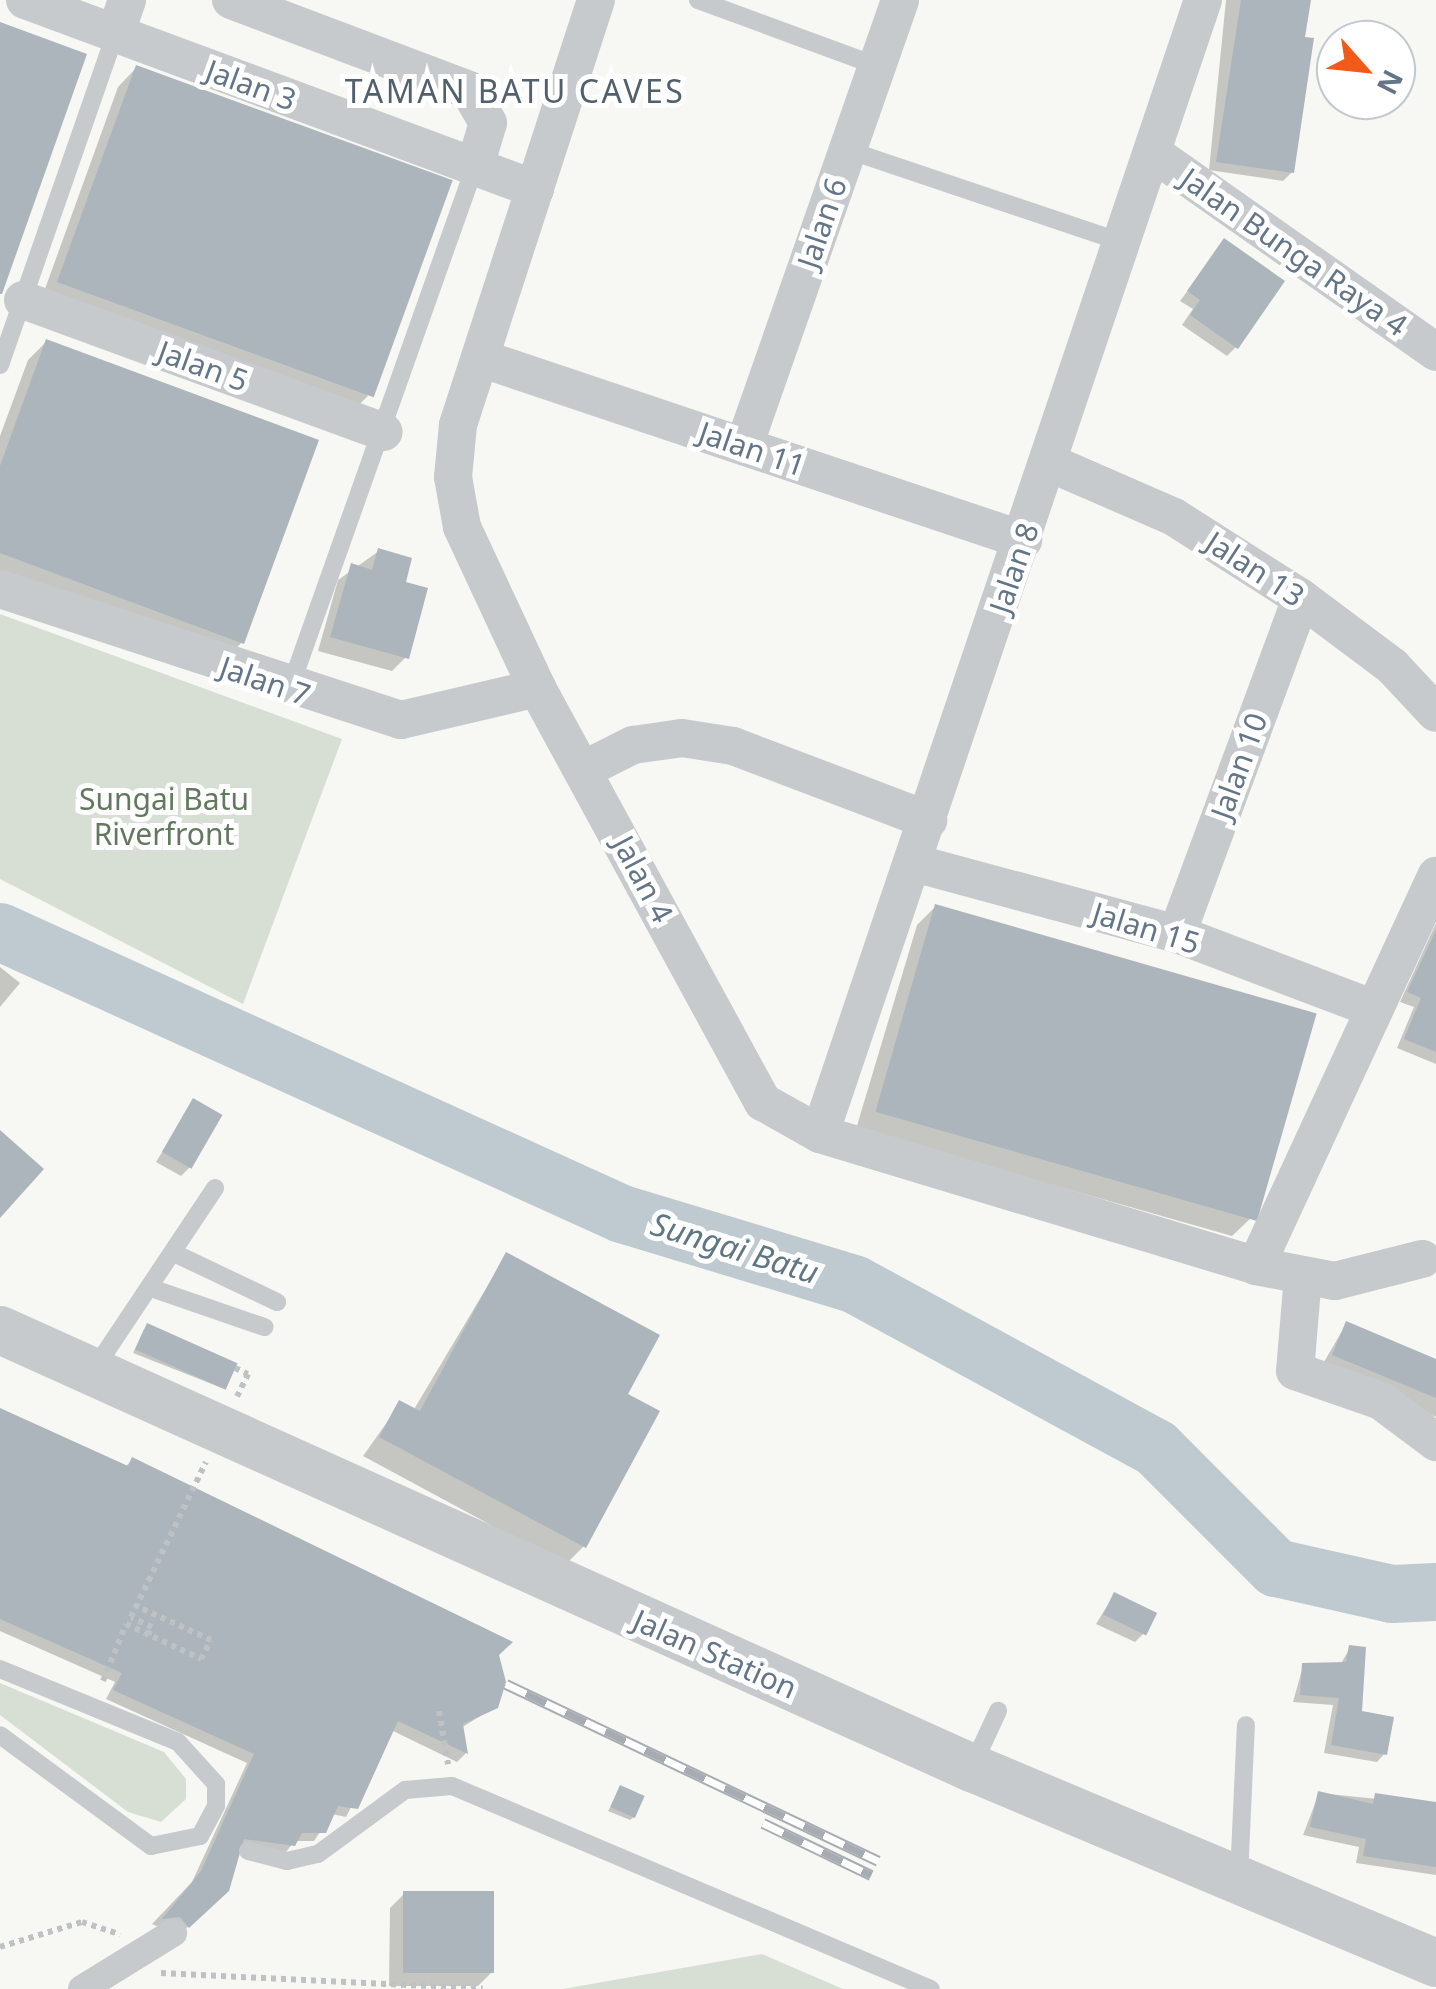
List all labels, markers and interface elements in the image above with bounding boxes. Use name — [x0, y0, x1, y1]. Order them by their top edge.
north arrow — [1316, 20, 1416, 120]
street label: Jalan 3 — [201, 52, 301, 118]
text: N — [1369, 64, 1413, 101]
district label: TAMAN BATU CAVES — [345, 72, 685, 110]
street label: Jalan Bunga Raya 4 — [1174, 160, 1414, 344]
street label: Jalan 6 — [790, 173, 854, 273]
street label: Jalan 5 — [153, 333, 253, 399]
street label: Jalan 11 — [694, 414, 810, 484]
street label: Jalan 8 — [982, 518, 1046, 618]
street label: Jalan 13 — [1199, 524, 1311, 614]
street label: Jalan 7 — [215, 649, 315, 713]
street label: Jalan 10 — [1203, 708, 1275, 824]
park label: Sungai Batu Riverfront — [79, 781, 249, 852]
street label: Jalan 4 — [605, 829, 681, 929]
street label: Jalan 15 — [1088, 895, 1204, 961]
water label: Sungai Batu — [647, 1204, 823, 1292]
street label: Jalan Station — [628, 1602, 802, 1706]

